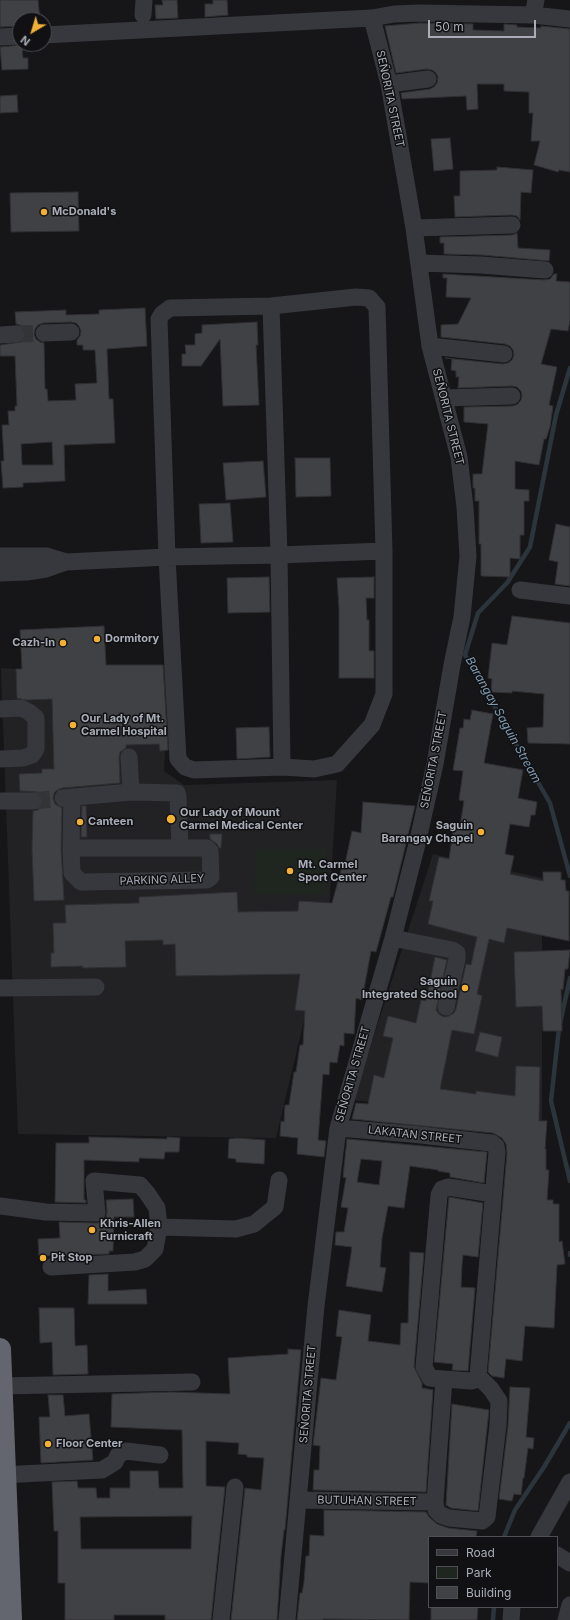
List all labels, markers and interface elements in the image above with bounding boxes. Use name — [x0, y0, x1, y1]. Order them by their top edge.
north arrow — [12, 12, 52, 52]
scale bar — [430, 12, 538, 38]
text: 50 m — [435, 19, 464, 34]
text: N — [18, 33, 33, 49]
street label: SEÑORITA STREET — [373, 49, 407, 149]
place label: McDonald's — [52, 205, 116, 219]
marker: McDonald's — [39, 207, 49, 217]
street label: SEÑORITA STREET — [430, 367, 466, 467]
place label: Dormitory — [105, 632, 159, 646]
marker: Dormitory — [92, 634, 102, 644]
place label: Cazh-In — [12, 636, 55, 650]
marker: Cazh-In — [58, 638, 68, 648]
water label: Barangay Saguin Stream — [462, 654, 544, 786]
street label: SEÑORITA STREET — [418, 710, 450, 810]
place label: Our Lady of Mt. Carmel Hospital — [81, 712, 167, 738]
marker: Our Lady of Mt. Carmel Hospital — [68, 720, 78, 730]
place label: Our Lady of Mount Carmel Medical Center — [180, 806, 303, 832]
marker: Our Lady of Mount Carmel Medical Center — [165, 813, 177, 825]
place label: Canteen — [88, 815, 133, 829]
marker: Canteen — [75, 817, 85, 827]
place label: Saguin Barangay Chapel — [382, 819, 473, 845]
marker: Saguin Barangay Chapel — [476, 827, 486, 837]
place label: Mt. Carmel Sport Center — [298, 858, 367, 884]
marker: Mt. Carmel Sport Center — [285, 866, 295, 876]
street label: PARKING ALLEY — [119, 872, 205, 888]
place label: Saguin Integrated School — [362, 975, 457, 1001]
marker: Saguin Integrated School — [460, 983, 470, 993]
street label: SEÑORITA STREET — [333, 1025, 373, 1123]
street label: LAKATAN STREET — [367, 1123, 463, 1147]
place label: Khris-Allen Furnicraft — [100, 1217, 161, 1243]
marker: Khris-Allen Furnicraft — [87, 1225, 97, 1235]
place label: Pit Stop — [51, 1251, 93, 1265]
marker: Pit Stop — [38, 1253, 48, 1263]
street label: SEÑORITA STREET — [297, 1344, 319, 1444]
place label: Floor Center — [56, 1437, 123, 1451]
marker: Floor Center — [43, 1439, 53, 1449]
street label: BUTUHAN STREET — [317, 1494, 417, 1508]
legend — [428, 1536, 558, 1608]
text: Road — [466, 1545, 495, 1560]
text: Park — [466, 1565, 492, 1580]
text: Building — [466, 1585, 511, 1600]

